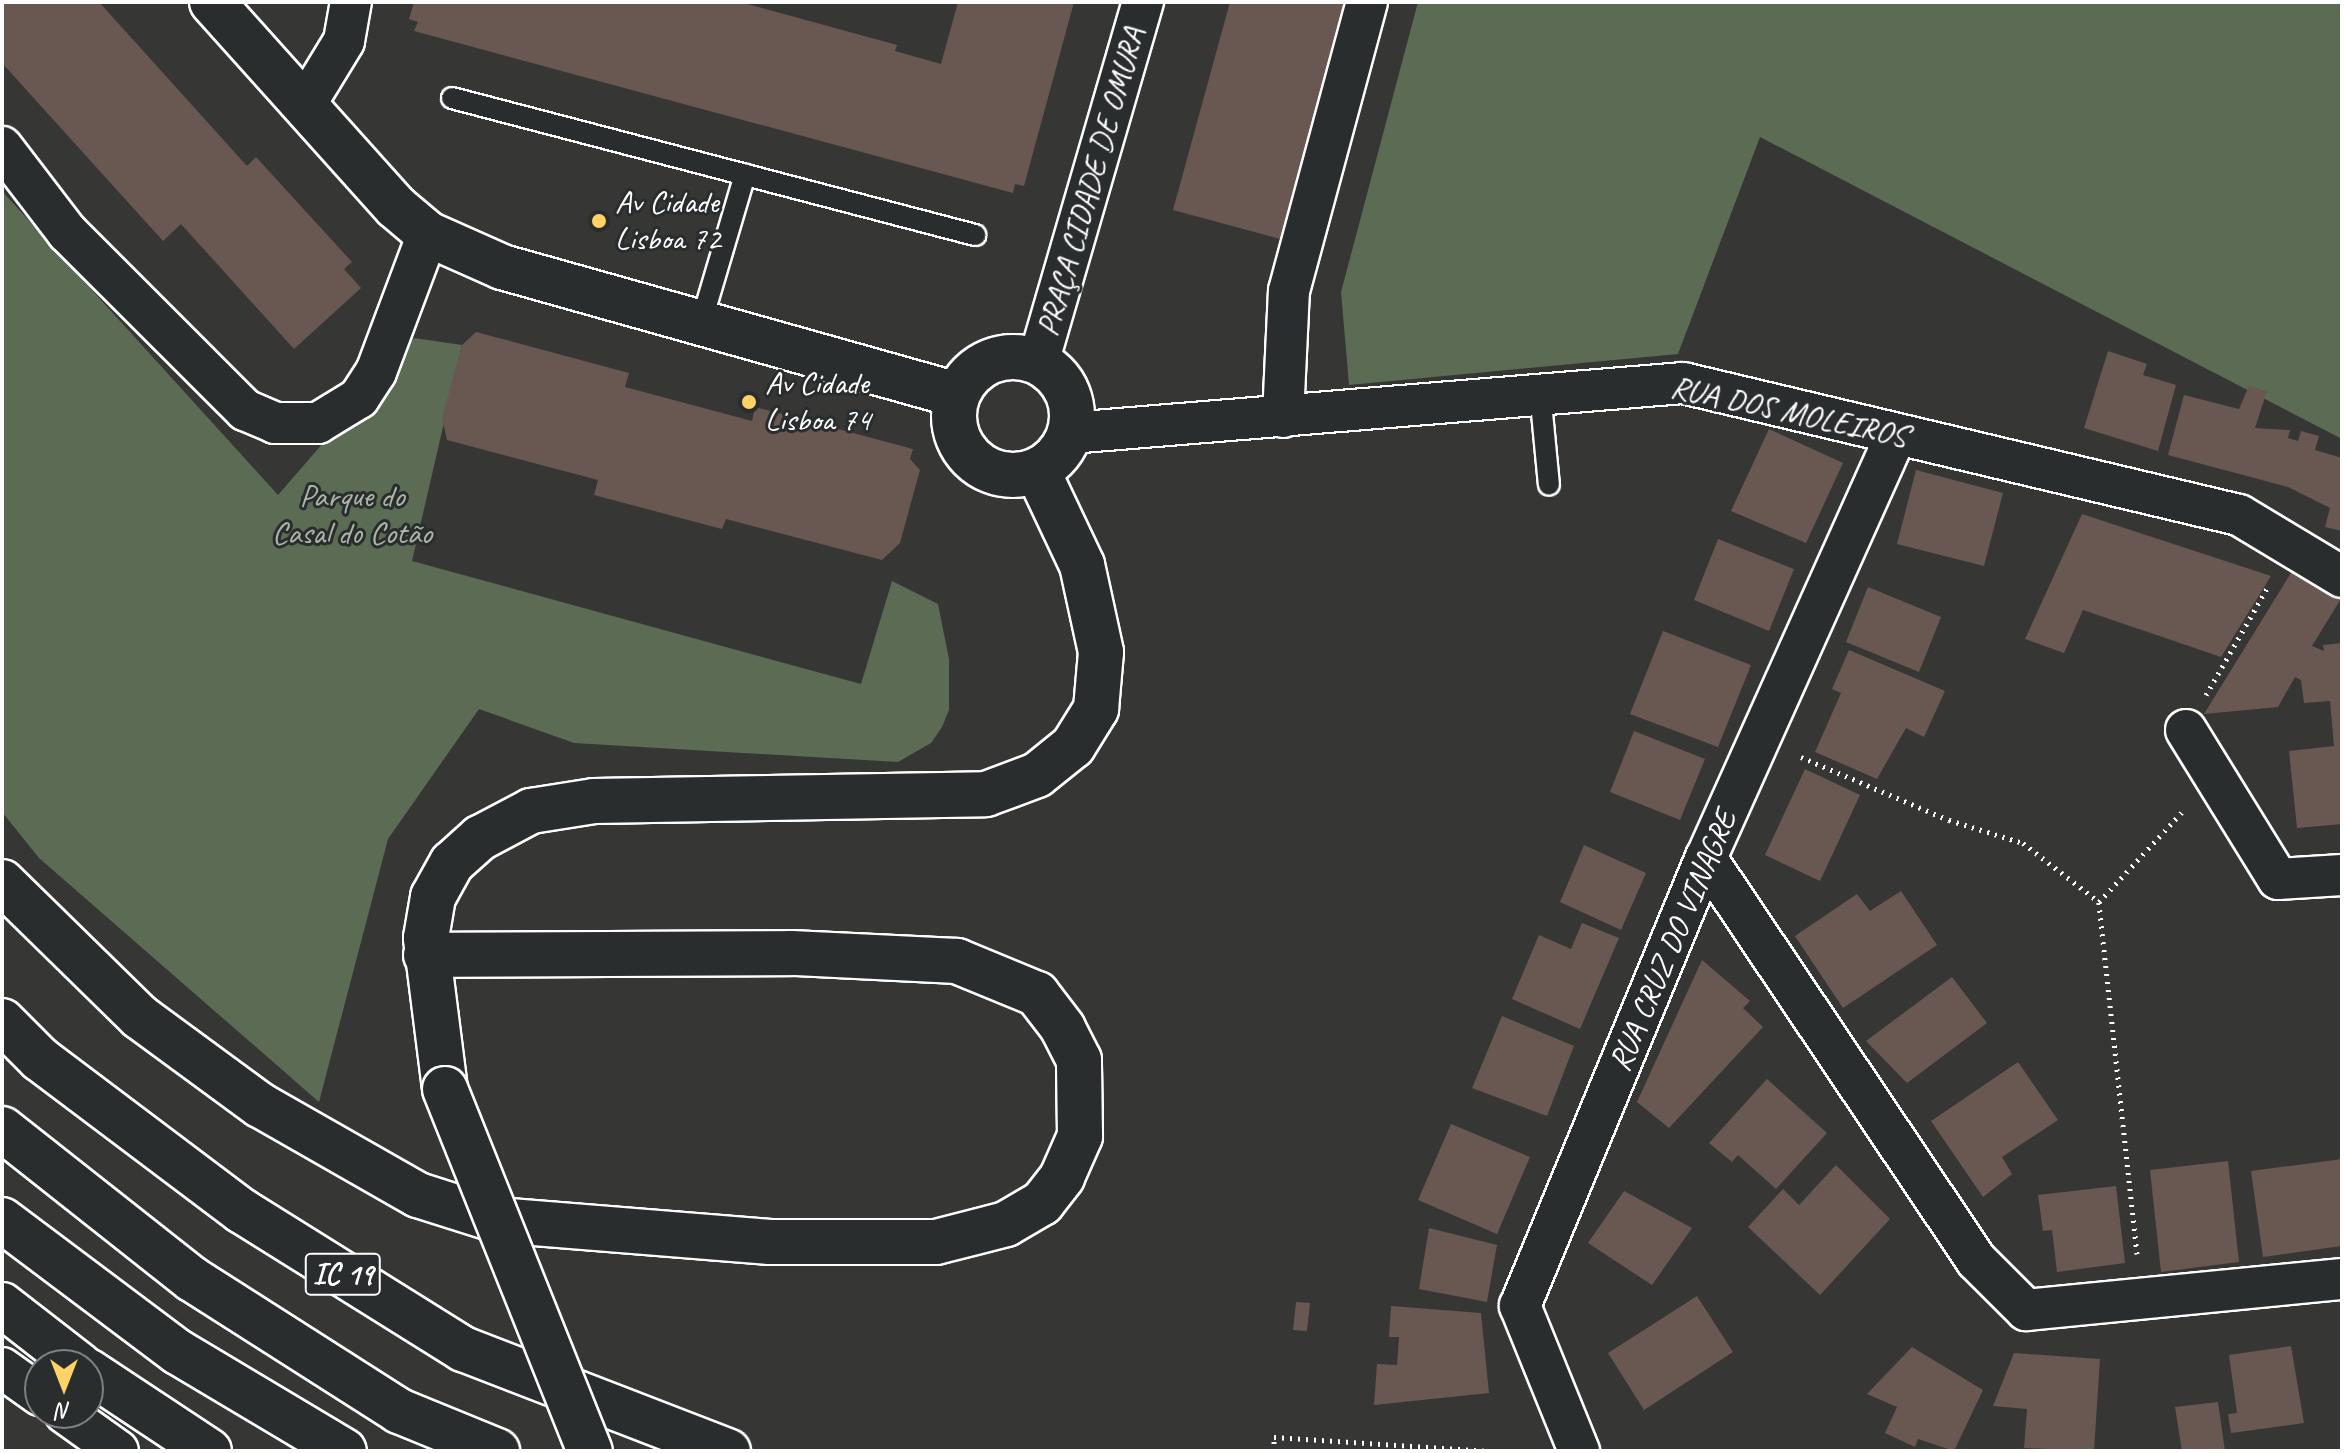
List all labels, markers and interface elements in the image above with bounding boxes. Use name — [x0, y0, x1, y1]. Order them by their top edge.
street label: PRAÇA CIDADE DE OMURA — [1028, 23, 1154, 341]
place label: Av Cidade Lisboa 72 — [615, 184, 721, 259]
marker: Av Cidade Lisboa 72 — [590, 212, 608, 230]
place label: Av Cidade Lisboa 74 — [765, 365, 871, 440]
street label: RUA DOS MOLEIROS — [1667, 368, 1911, 456]
marker: Av Cidade Lisboa 74 — [740, 393, 758, 411]
park label: Parque do Casal do Cotão — [272, 478, 432, 553]
street label: RUA CRUZ DO VINAGRE — [1600, 804, 1746, 1078]
road number: IC 19 — [303, 1248, 383, 1300]
north arrow — [24, 1349, 104, 1429]
text: N — [57, 1397, 71, 1425]

